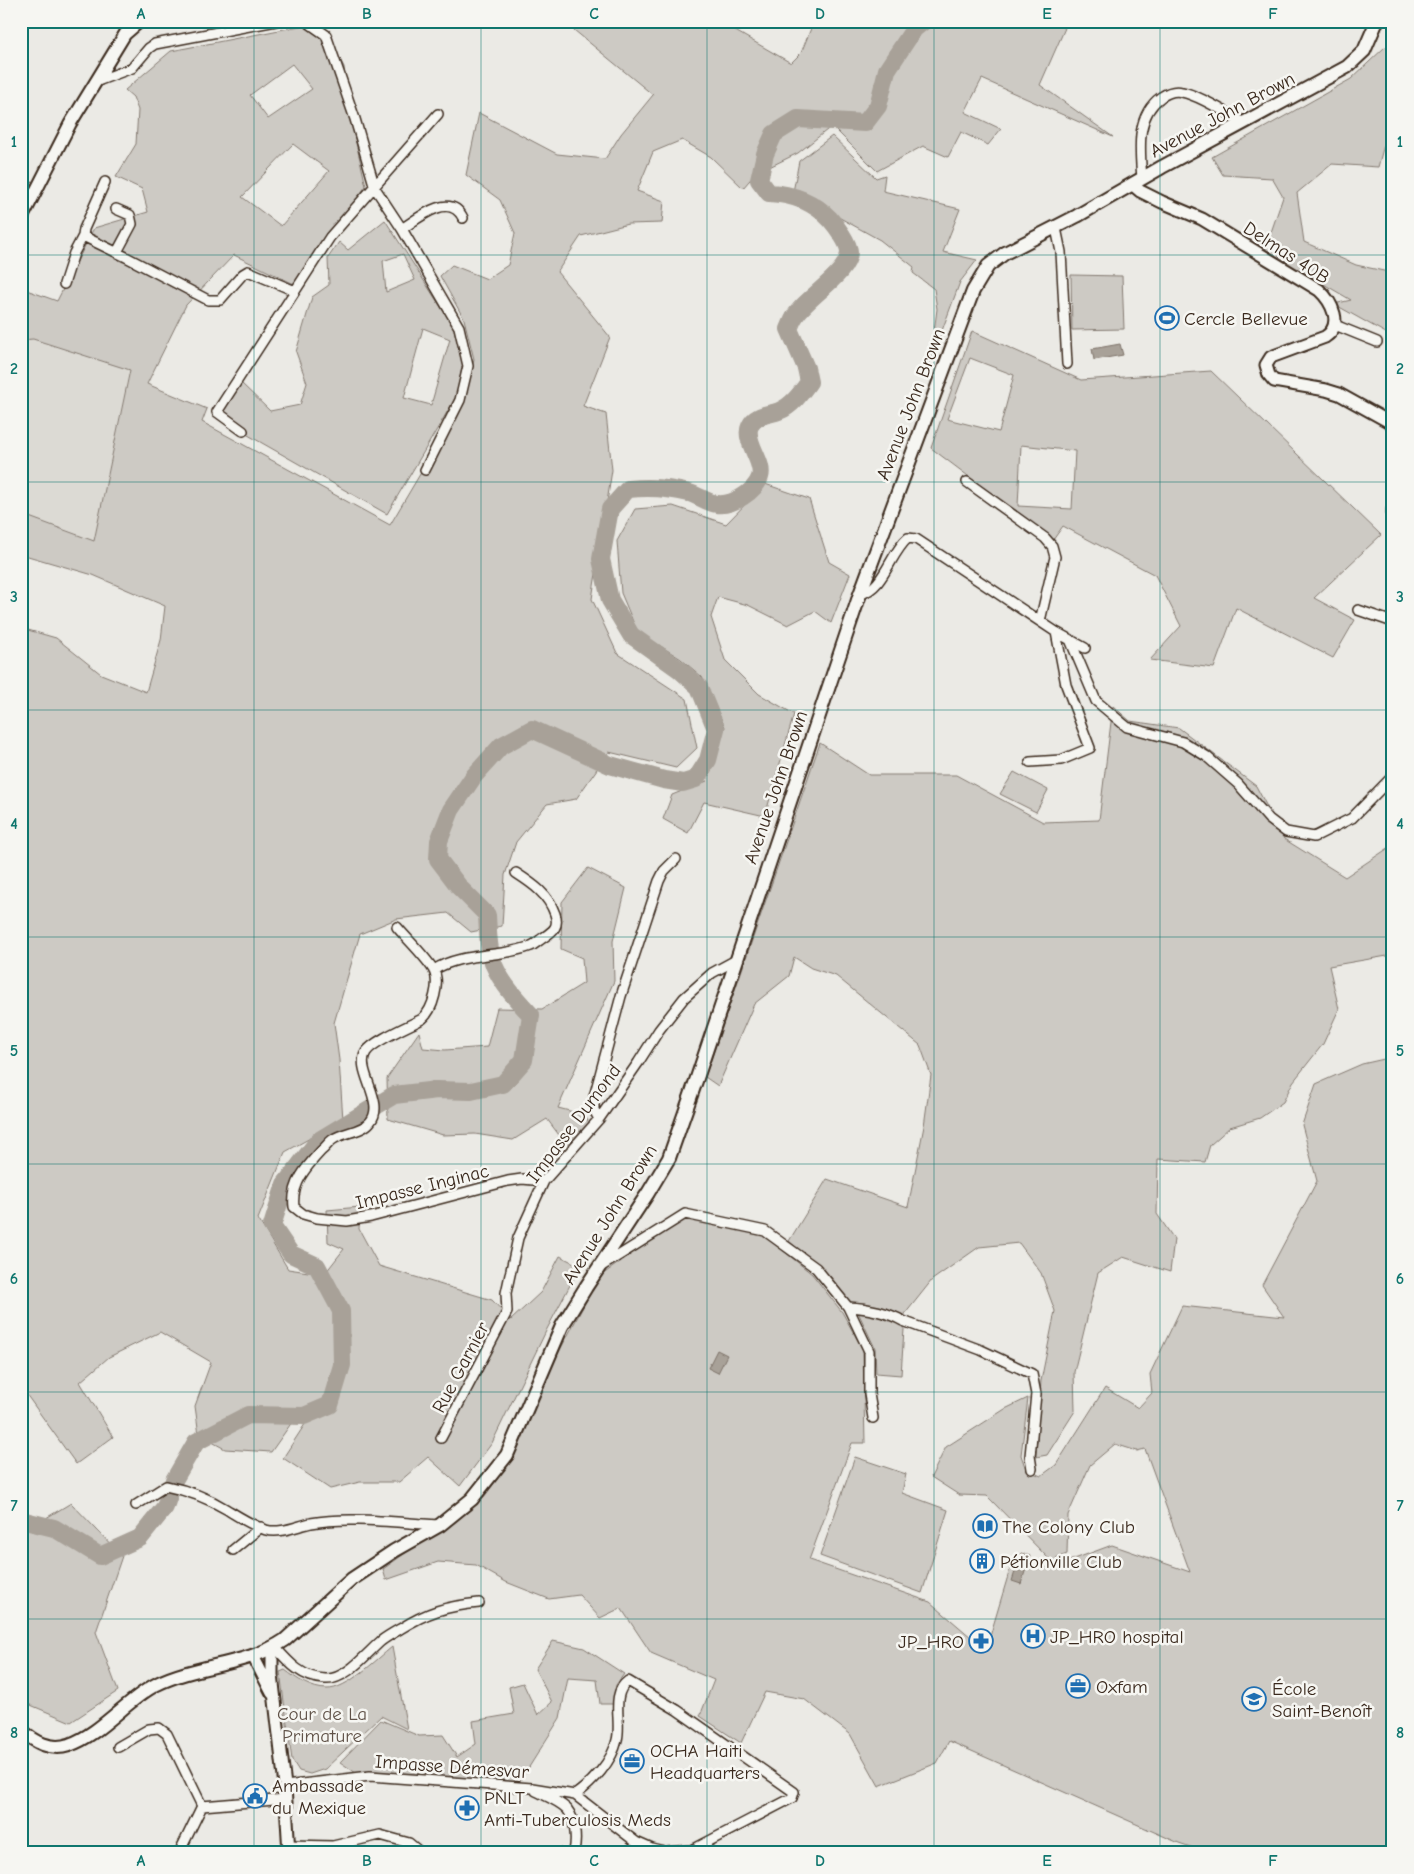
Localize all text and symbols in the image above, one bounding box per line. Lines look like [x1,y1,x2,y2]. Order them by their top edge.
text: A [137,5,146,23]
text: B [362,5,372,23]
text: C [589,5,599,23]
text: D [815,5,825,23]
text: E [1042,5,1052,23]
text: F [1268,5,1278,23]
street label: Avenue John Brown [1146,67,1299,162]
text: 1 [11,133,17,151]
text: 1 [1397,133,1403,151]
street label: Delmas 40B [1239,217,1334,289]
sports icon: Cercle Bellevue [1154,305,1180,331]
place label: Cercle Bellevue [1184,308,1308,330]
street label: Avenue John Brown [872,325,950,483]
text: 2 [10,360,18,378]
text: 2 [1396,360,1404,378]
text: 3 [10,588,18,606]
text: 3 [1396,588,1404,606]
street label: Avenue John Brown [739,708,813,867]
text: 4 [10,815,18,833]
text: 4 [1396,815,1404,833]
text: 5 [10,1042,18,1060]
text: 5 [1396,1042,1404,1060]
street label: Impasse Dumond [522,1060,626,1187]
street label: Avenue John Brown [558,1141,662,1289]
street label: Impasse Inginac [353,1160,491,1214]
text: 6 [10,1270,18,1288]
text: 6 [1396,1270,1404,1288]
street label: Rue Garnier [428,1318,494,1417]
text: 7 [10,1497,18,1515]
text: 7 [1396,1497,1404,1515]
library icon: The Colony Club [972,1513,998,1539]
place label: The Colony Club [1002,1516,1135,1538]
building icon: Pétionville Club [969,1548,995,1574]
place label: Pétionville Club [1000,1551,1122,1573]
hospital icon: JP_HRO hospital [1020,1623,1046,1649]
place label: JP_HRO hospital [1050,1626,1184,1648]
pharmacy icon: JP_HRO [968,1628,994,1654]
place label: JP_HRO [898,1631,964,1653]
office icon: Oxfam [1065,1673,1091,1699]
place label: Oxfam [1096,1676,1148,1698]
place label: École Saint-Benoît [1272,1678,1372,1722]
school or university icon: École Saint-Benoît [1241,1686,1267,1712]
park label: Cour de La Primature [277,1703,367,1747]
text: 8 [10,1724,18,1742]
text: 8 [1396,1724,1404,1742]
place label: OCHA Haiti Headquarters [650,1740,760,1784]
office icon: OCHA Haiti Headquarters [619,1748,645,1774]
street label: Impasse Démesvar [374,1751,530,1783]
place label: Ambassade du Mexique [272,1775,366,1819]
public building icon: Ambassade du Mexique [242,1783,268,1809]
place label: PNLT Anti-Tuberculosis Meds [484,1787,671,1831]
pharmacy icon: PNLT Anti-Tuberculosis Meds [454,1795,480,1821]
text: A [137,1852,146,1870]
text: B [362,1852,372,1870]
text: C [589,1852,599,1870]
text: D [815,1852,825,1870]
text: E [1042,1852,1052,1870]
text: F [1268,1852,1278,1870]

